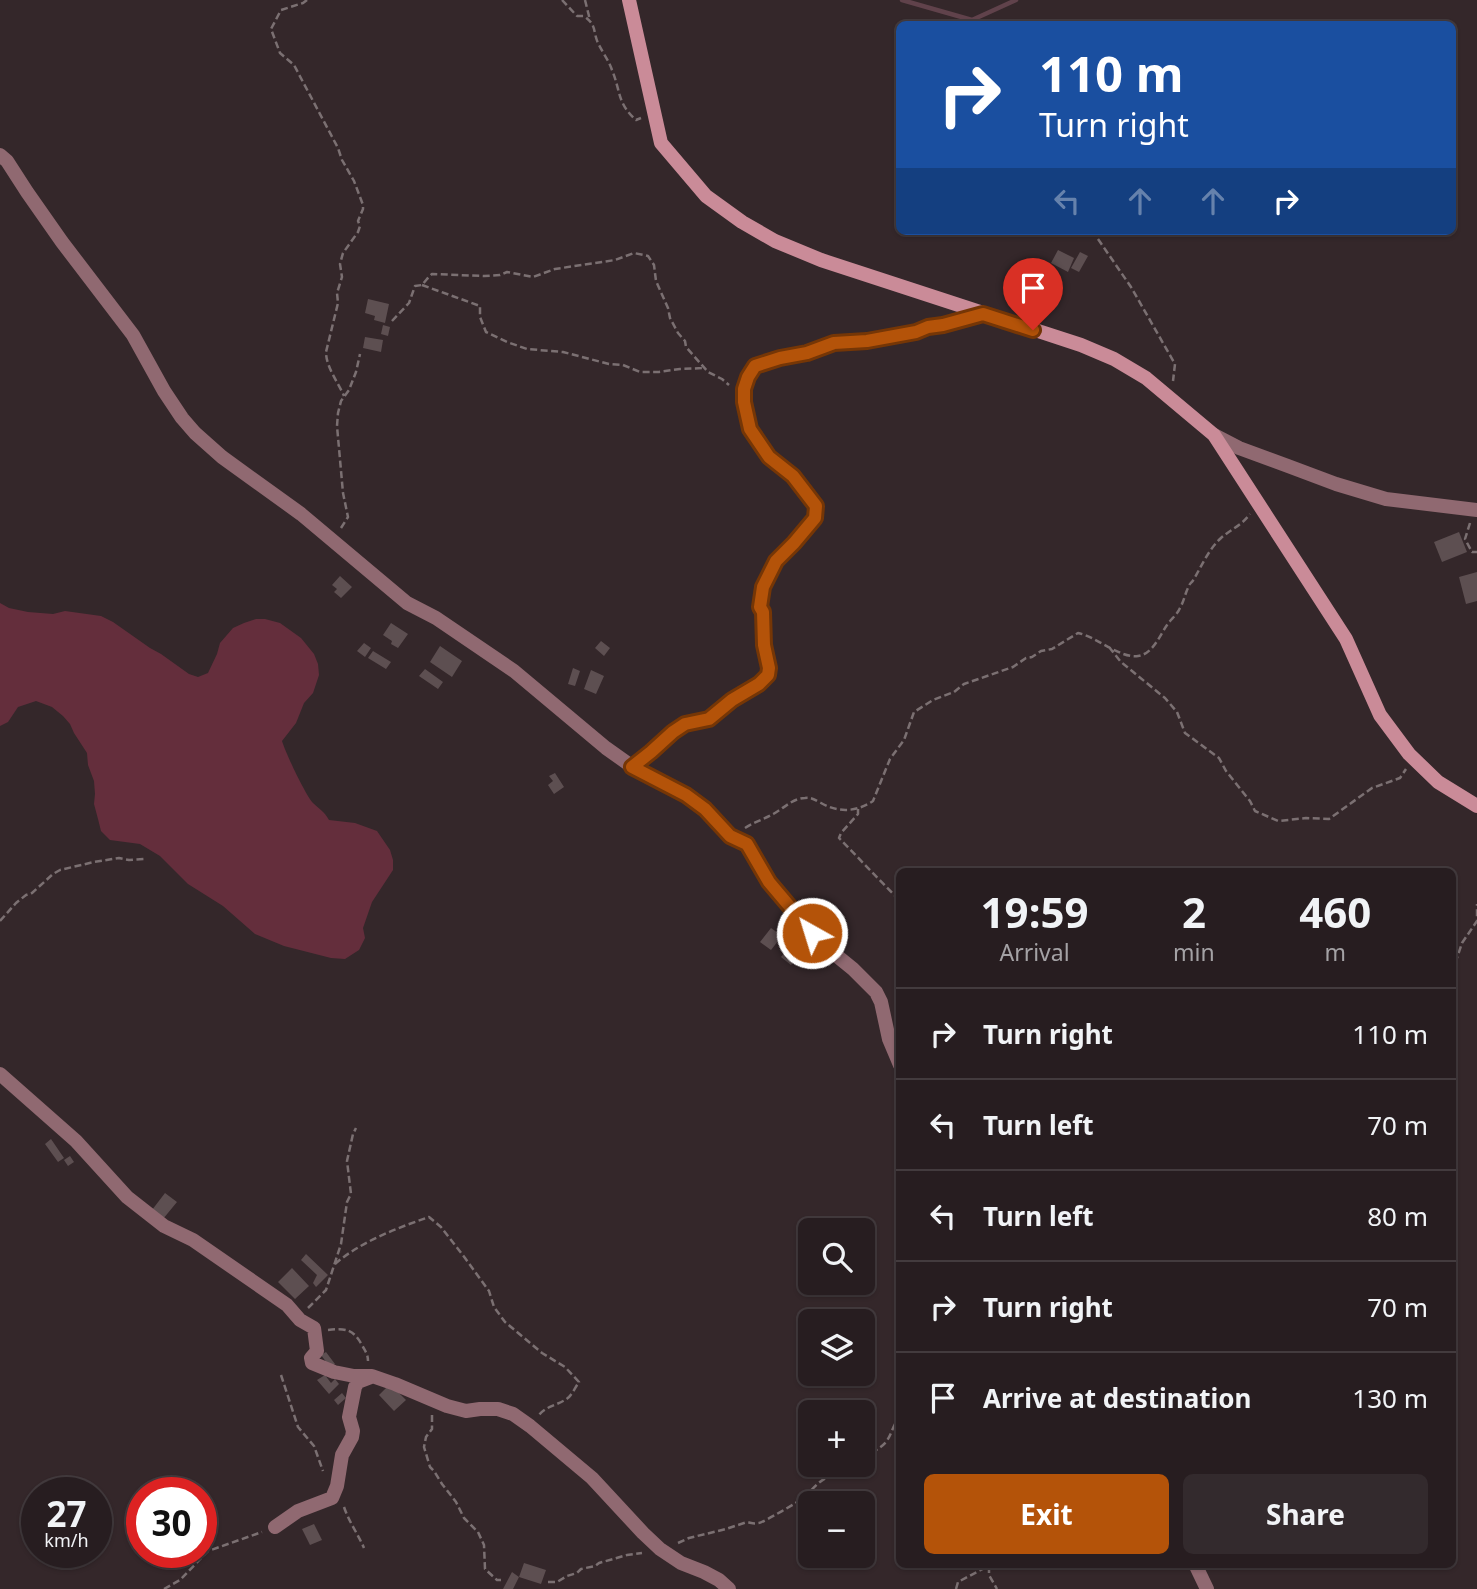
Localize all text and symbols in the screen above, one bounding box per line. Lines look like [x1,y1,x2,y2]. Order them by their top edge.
text: 110 m [1039,40,1184,106]
icon: right [924,49,1015,140]
text: Turn right [1039,103,1189,146]
icon: left [1048,182,1086,220]
icon: ahead [1121,182,1159,220]
icon: ahead [1194,182,1232,220]
icon: right [1267,182,1305,220]
pin [1003,258,1063,330]
icon: arrive [1014,269,1052,307]
text: 19:59 [981,883,1088,940]
text: 2 [1182,883,1206,940]
text: 460 [1299,883,1371,940]
position arrow [775,896,849,970]
text: Arrival [999,936,1070,968]
text: min [1173,936,1215,968]
text: m [1325,936,1346,968]
icon: right [924,1015,962,1053]
text: Turn right [983,1016,1113,1052]
text: 110 m [1352,1016,1428,1052]
icon: left [924,1106,962,1144]
text: Turn left [983,1107,1094,1143]
text: 70 m [1367,1107,1428,1143]
icon: left [924,1197,962,1235]
text: Turn left [983,1198,1094,1234]
text: 80 m [1367,1198,1428,1234]
map controls [798,1218,875,1568]
button: search [798,1218,875,1295]
icon: right [924,1288,962,1326]
text: Turn right [983,1289,1113,1325]
text: 70 m [1367,1289,1428,1325]
button: layers [798,1309,875,1386]
icon: arrive [924,1379,962,1417]
text: Arrive at destination [983,1380,1252,1416]
text: 130 m [1352,1380,1428,1416]
button: + [798,1400,875,1477]
button: Exit [924,1474,1169,1554]
button: Share [1183,1474,1428,1554]
speed limit sign: 30 [126,1477,217,1568]
text: 27 [46,1490,87,1537]
button: − [798,1491,875,1568]
text: km/h [44,1528,89,1552]

